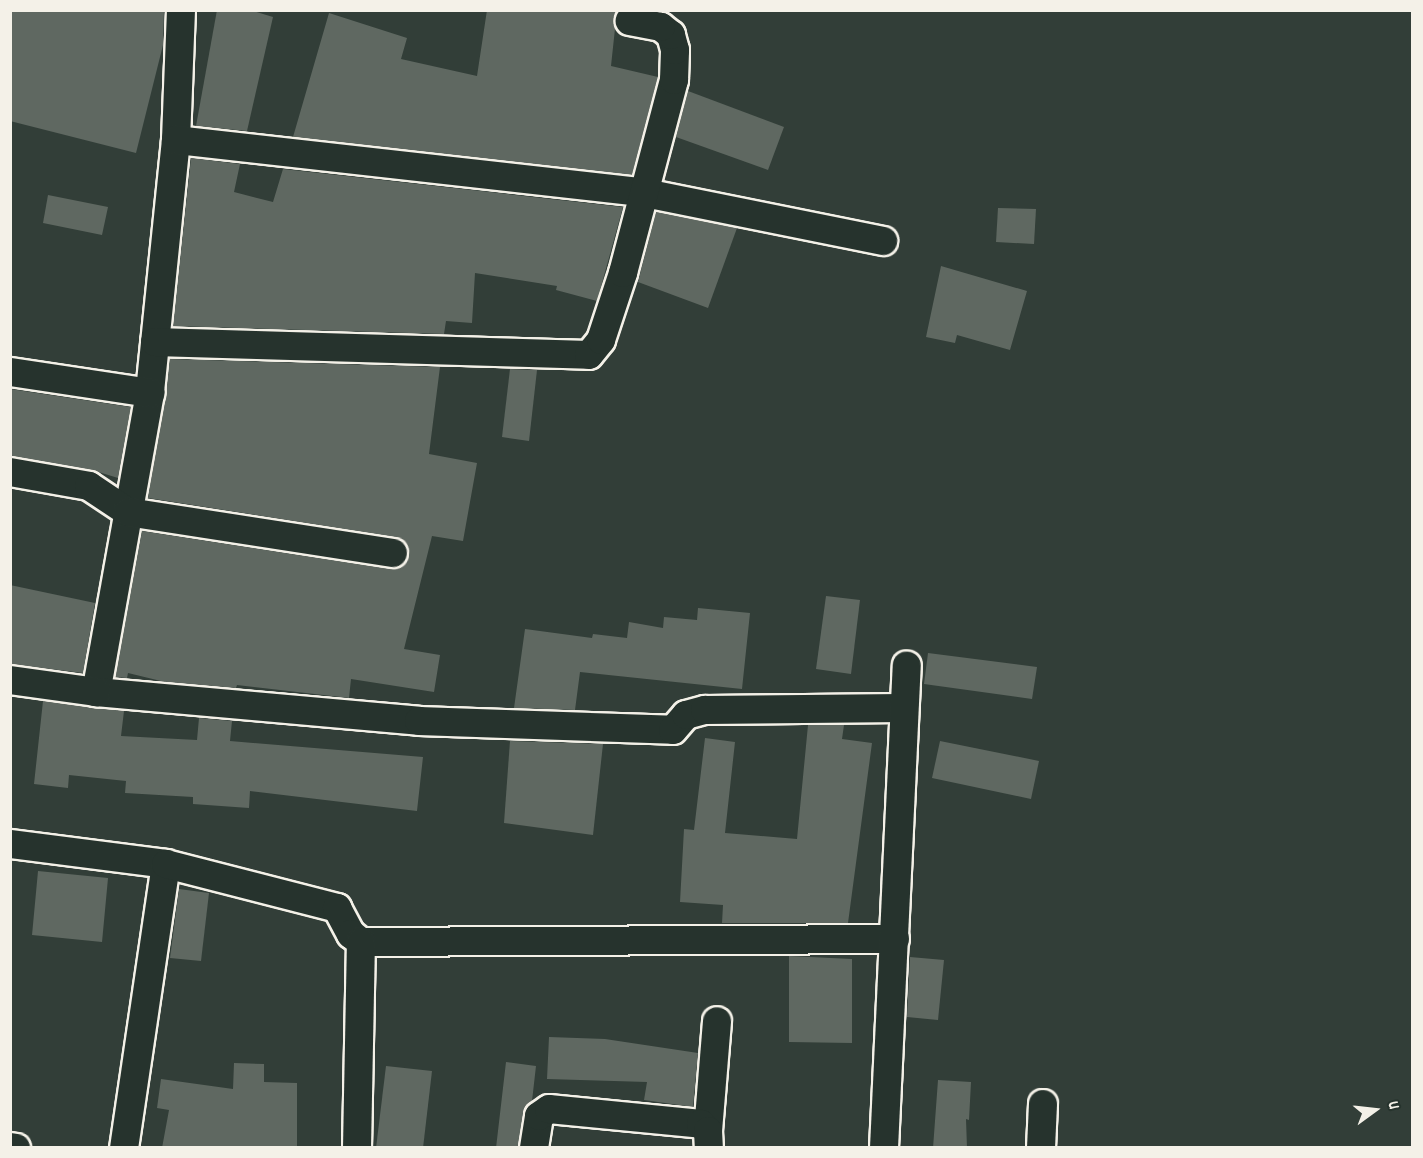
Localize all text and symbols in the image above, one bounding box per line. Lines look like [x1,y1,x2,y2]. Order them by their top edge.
north arrow [1345,1080,1405,1140]
text: U [1381,1099,1405,1112]

